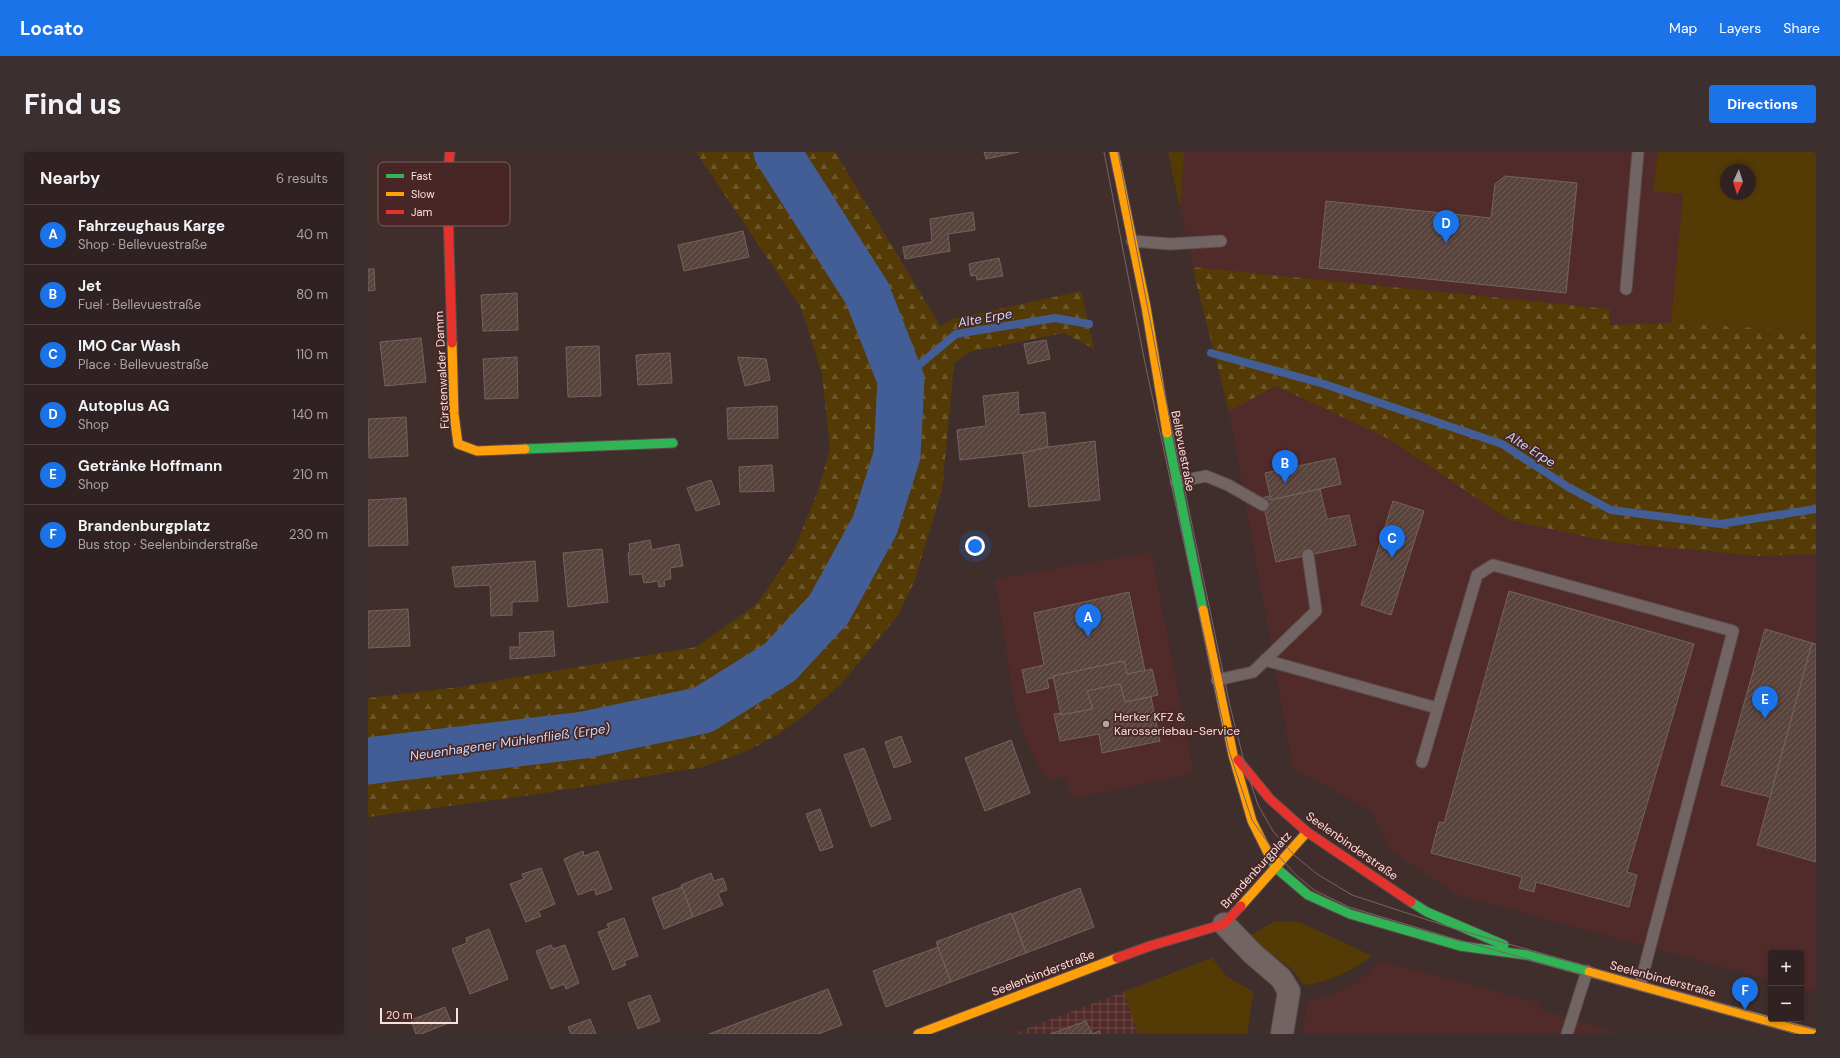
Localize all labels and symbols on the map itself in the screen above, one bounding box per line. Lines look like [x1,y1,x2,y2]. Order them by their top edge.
legend [378,162,510,226]
north arrow [1720,164,1756,200]
text: Fast [411,169,432,183]
text: Slow [411,187,435,201]
text: Jam [411,205,432,219]
pin: D [1433,210,1459,243]
water label: Alte Erpe [956,305,1013,331]
street label: Fürstenwalder Damm [431,311,453,429]
street label: Bellevuestraße [1167,409,1199,493]
water label: Alte Erpe [1502,427,1559,471]
pin: B [1272,450,1298,483]
pin: C [1379,525,1405,558]
your location [965,536,985,556]
pin: A [1075,604,1101,637]
pin: E [1752,686,1778,719]
place label: Herker KFZ & Karosseriebau-Service [1114,709,1240,739]
marker: Herker KFZ & Karosseriebau-Service [1101,719,1111,729]
water label: Neuenhagener Mühlenfließ (Erpe) [409,720,611,764]
street label: Seelenbinderstraße [1303,808,1401,884]
street label: Brandenburgplatz [1217,828,1295,912]
street label: Seelenbinderstraße [989,946,1097,1000]
street label: Seelenbinderstraße [1608,957,1718,1001]
pin: F [1732,977,1758,1010]
scale bar [380,1006,458,1025]

